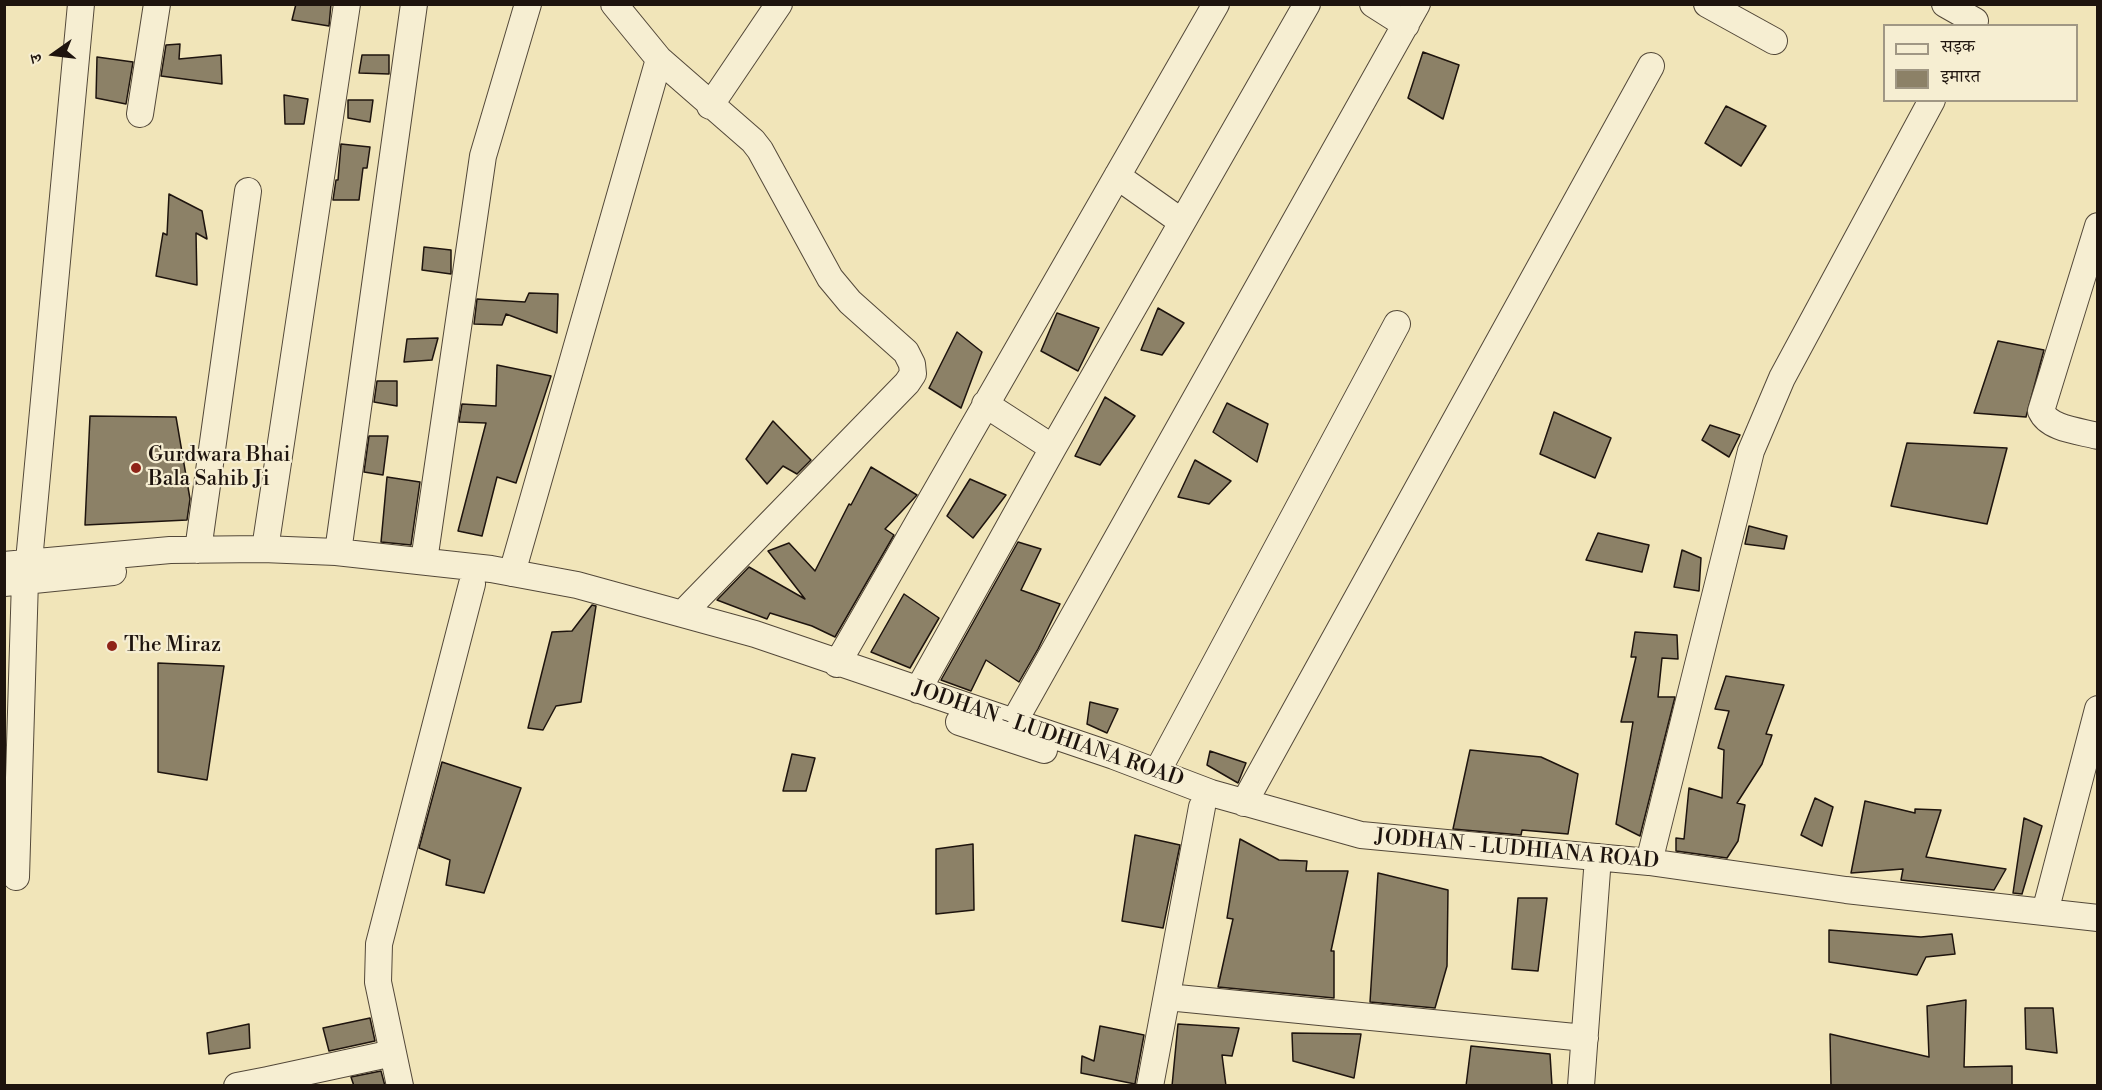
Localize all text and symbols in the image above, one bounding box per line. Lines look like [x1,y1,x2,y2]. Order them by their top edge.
north arrow [24,24,84,84]
legend [1883,24,2078,102]
text: सड़क [1941,35,1975,58]
text: उ [26,52,47,65]
text: इमारत [1941,65,1980,88]
place label: Gurdwara Bhai Bala Sahib Ji [148,443,291,493]
marker: Gurdwara Bhai Bala Sahib Ji [129,461,143,475]
place label: The Miraz [124,633,221,659]
marker: The Miraz [105,639,119,653]
street label: JODHAN - LUDHIANA ROAD [909,677,1187,793]
street label: JODHAN - LUDHIANA ROAD [1374,825,1660,875]

